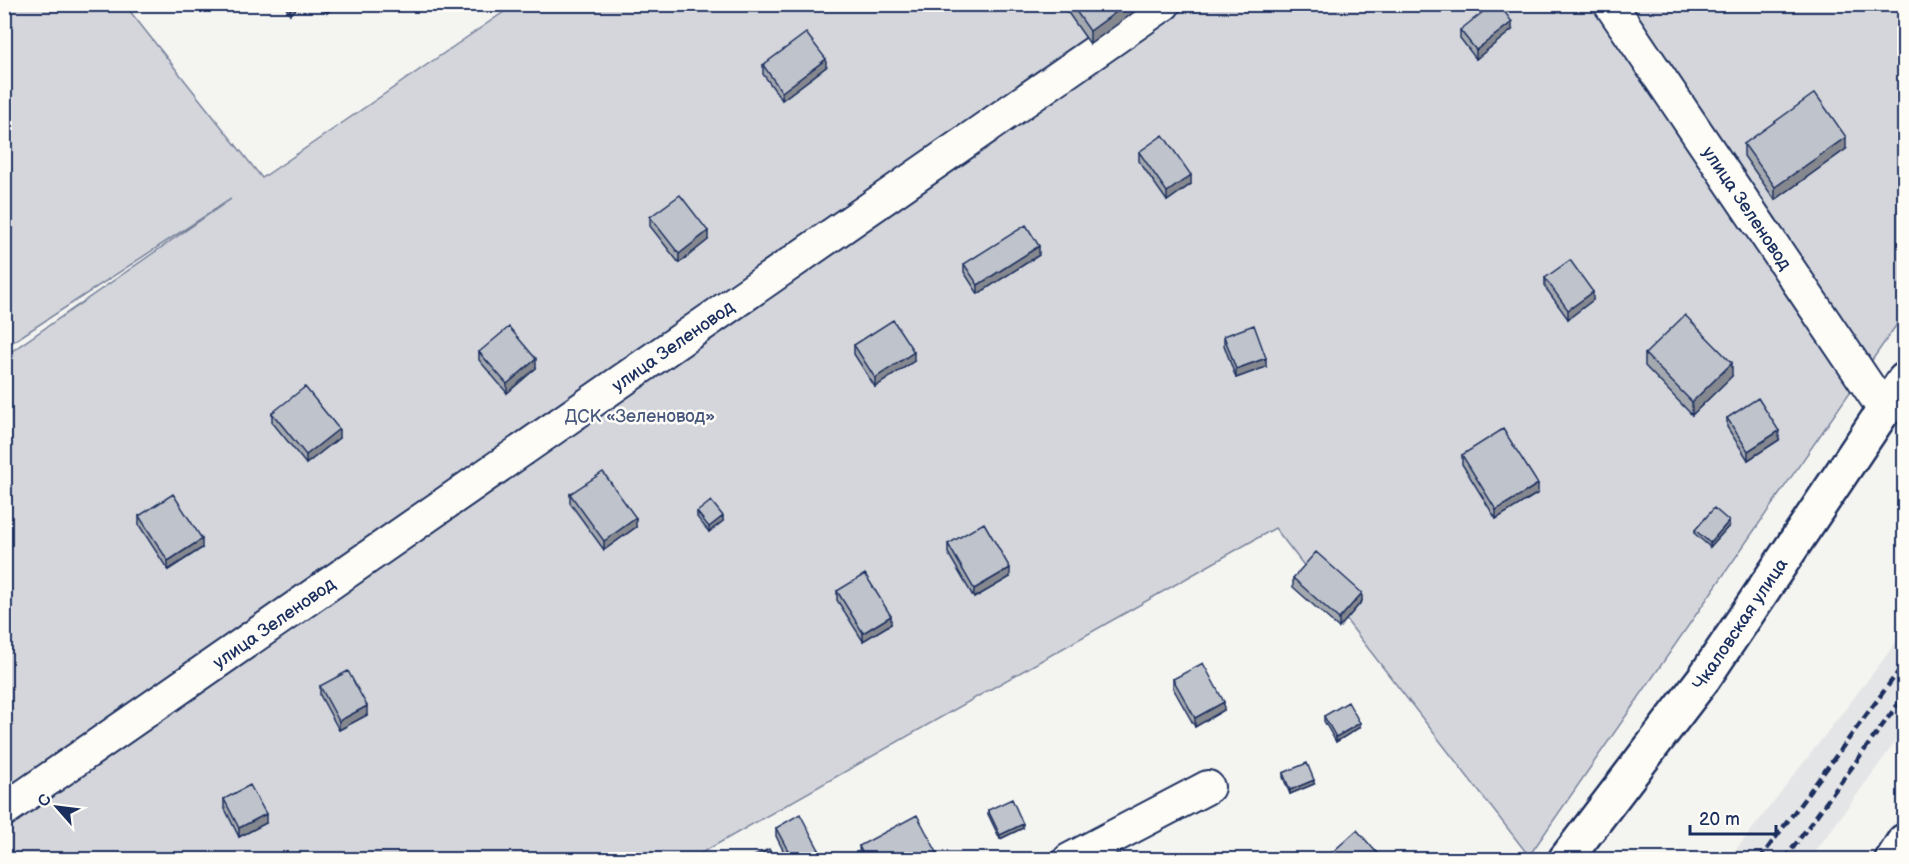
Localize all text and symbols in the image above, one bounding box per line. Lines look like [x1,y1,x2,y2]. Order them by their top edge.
street label: улица Зеленовод [1698,143,1796,274]
street label: улица Зеленовод [608,296,738,396]
park label: ДСК «Зеленовод» [565,406,715,427]
street label: Чкаловская улица [1689,554,1792,694]
street label: улица Зеленовод [209,573,339,673]
north arrow [27,777,87,837]
text: С [34,791,56,810]
scale bar [1690,798,1776,836]
text: 20 m [1699,809,1740,830]

